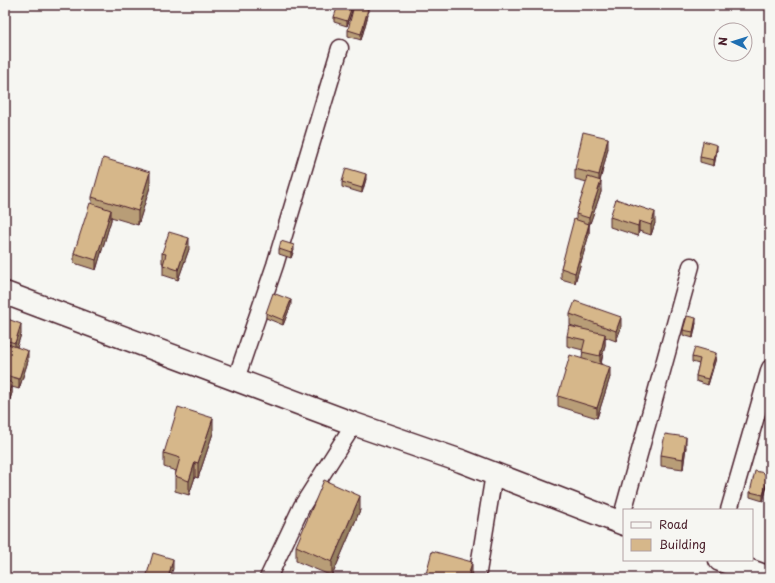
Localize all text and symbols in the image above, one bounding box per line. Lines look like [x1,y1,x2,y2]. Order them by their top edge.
north arrow [713,22,753,62]
text: N [714,36,731,46]
legend [623,509,753,561]
text: Road [659,515,688,533]
text: Building [659,535,706,553]

